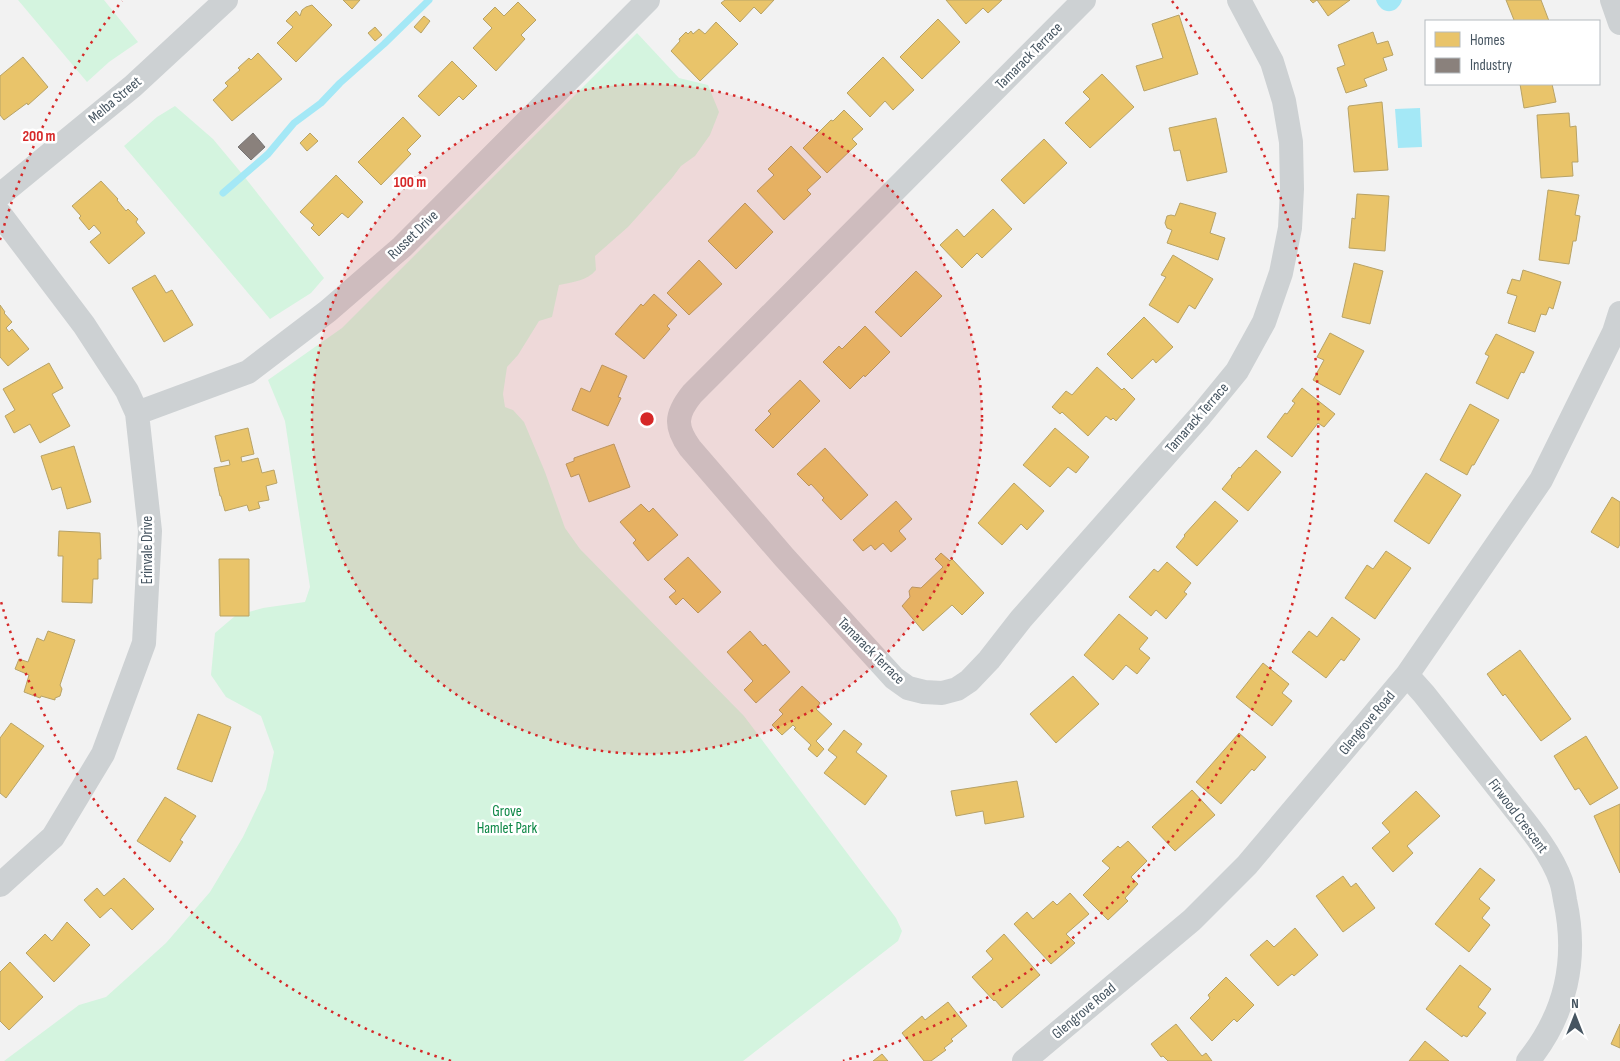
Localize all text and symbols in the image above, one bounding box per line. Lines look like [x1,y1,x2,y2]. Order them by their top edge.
street label: Tamarack Terrace [991,18,1067,94]
legend [1425,20,1600,85]
text: Homes [1470,31,1505,50]
text: Industry [1470,56,1512,75]
street label: Melba Street [84,72,146,128]
text: 200 m [22,127,56,146]
text: 100 m [394,173,426,192]
street label: Russet Drive [384,206,442,264]
street label: Tamarack Terrace [1161,379,1233,457]
centre of rings [638,410,656,428]
street label: Erinvale Drive [138,516,157,584]
street label: Tamarack Terrace [833,613,909,689]
street label: Glengrove Road [1335,687,1399,759]
street label: Firwood Crescent [1484,775,1552,857]
park label: Grove Hamlet Park [477,802,538,838]
street label: Glengrove Road [1048,979,1120,1043]
north arrow [1550,991,1600,1041]
text: N [1571,995,1579,1012]

